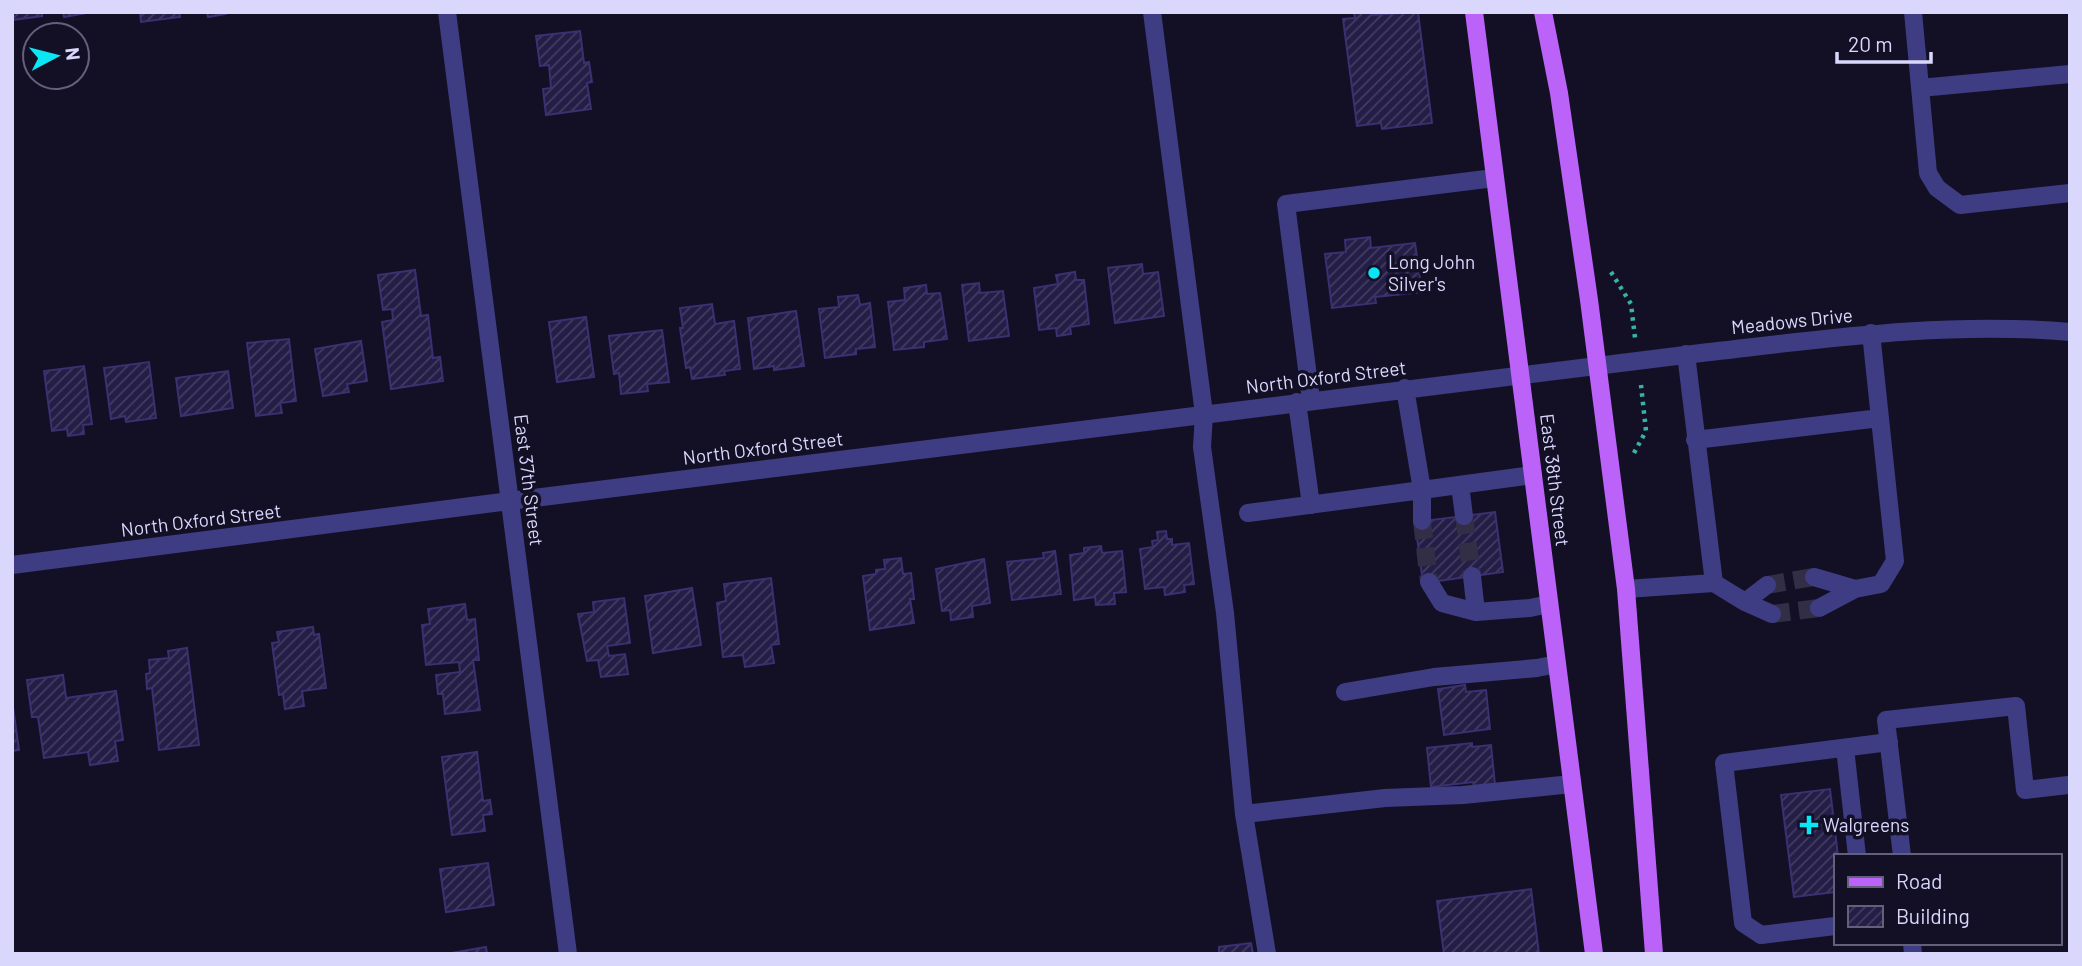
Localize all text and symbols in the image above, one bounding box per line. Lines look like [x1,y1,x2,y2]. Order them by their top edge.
north arrow [21,21,91,91]
scale bar [1837,21,1932,65]
text: 20 m [1848,31,1893,56]
text: N [61,46,86,62]
place label: Long John Silver's [1388,250,1475,295]
marker: Long John Silver's [1366,265,1382,281]
street label: Meadows Drive [1730,303,1854,338]
street label: North Oxford Street [1244,355,1407,398]
street label: East 38th Street [1536,412,1575,548]
street label: East 37th Street [510,413,549,547]
street label: North Oxford Street [681,426,844,469]
street label: North Oxford Street [119,498,282,541]
place label: Walgreens [1823,813,1909,836]
marker: Walgreens [1801,817,1817,833]
legend [1834,854,2061,945]
text: Road [1896,868,1942,893]
text: Building [1896,903,1970,928]

